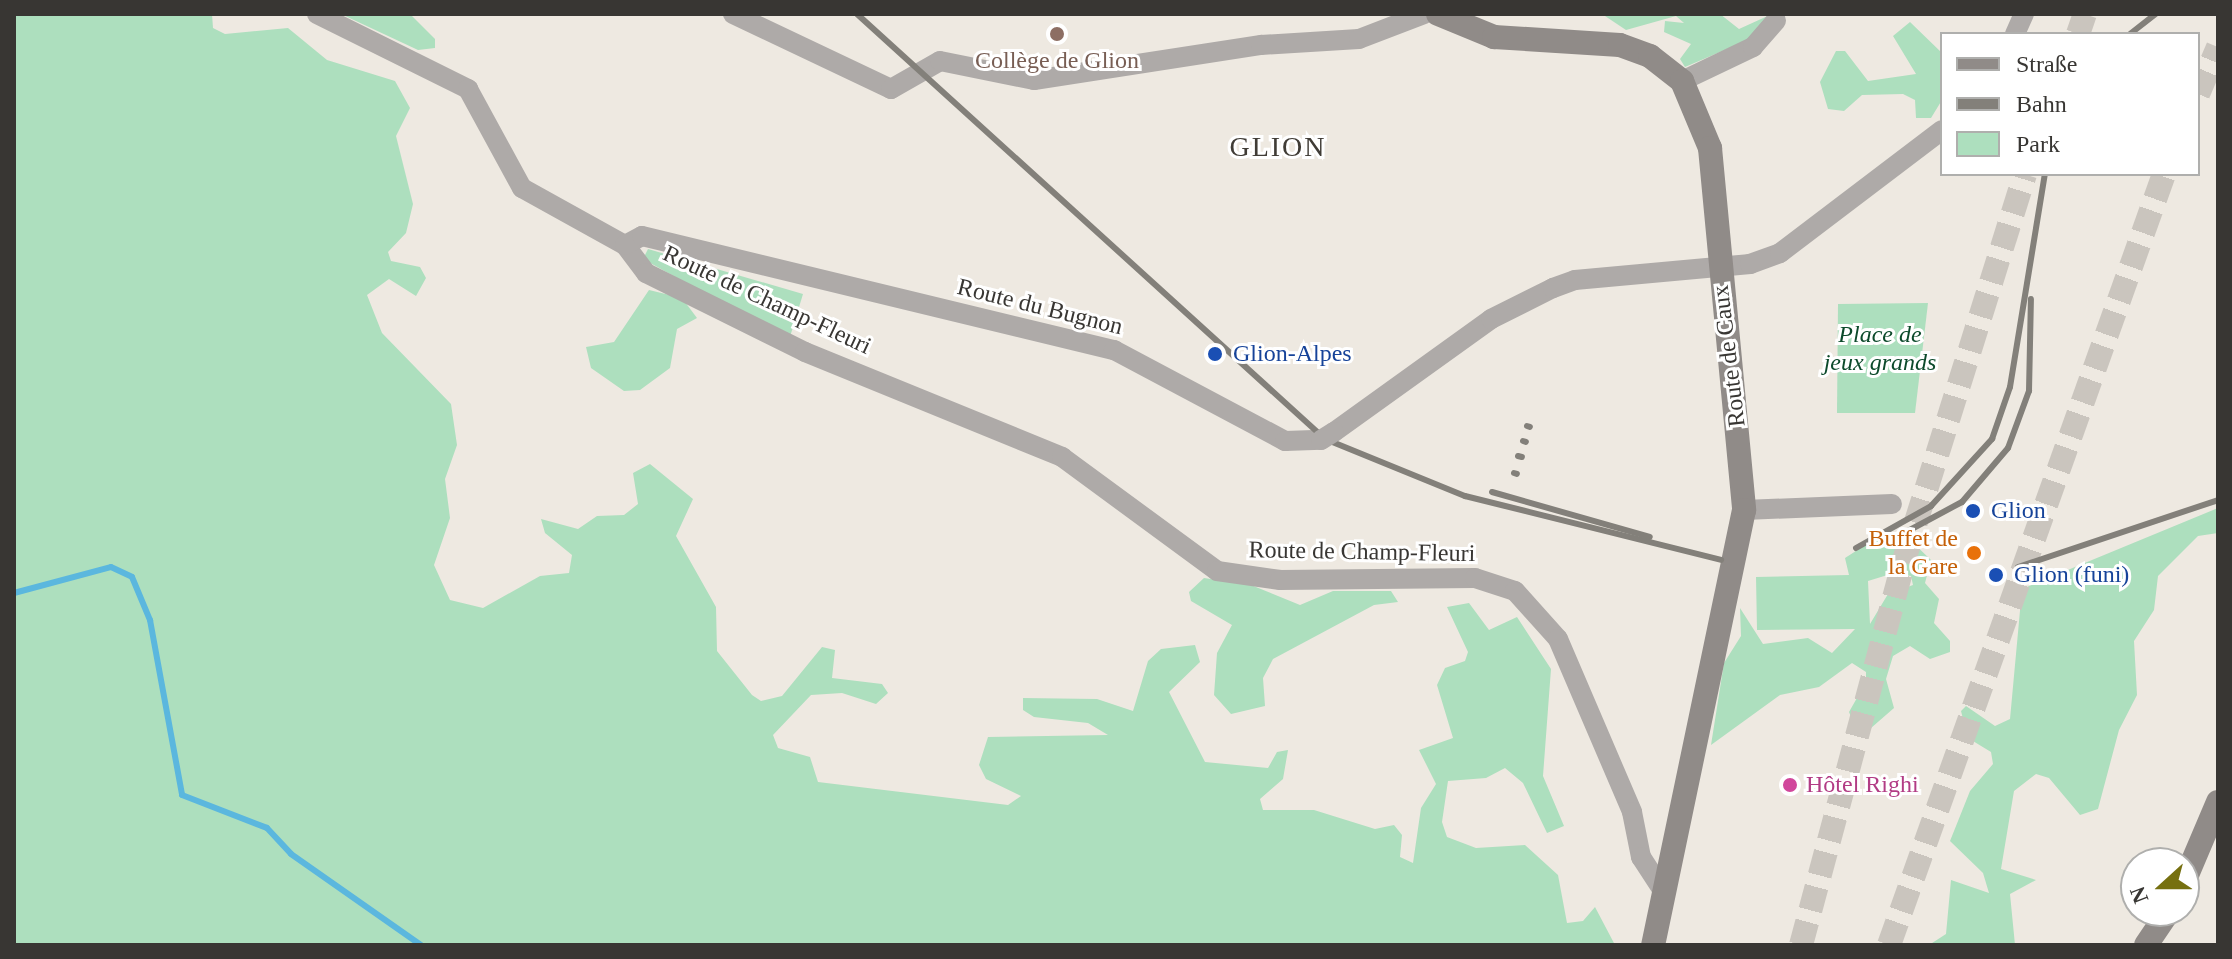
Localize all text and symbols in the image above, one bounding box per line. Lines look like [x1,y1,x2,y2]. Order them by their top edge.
marker: Collège de Glion [1048,25,1066,43]
legend [1940,32,2200,176]
place label: Collège de Glion [975,47,1139,75]
text: Straße [2016,51,2077,77]
text: Bahn [2016,91,2067,117]
district label: GLION [1229,130,1327,164]
text: Park [2016,131,2060,157]
street label: Route de Champ-Fleuri [658,239,876,361]
street label: Route du Bugnon [954,273,1126,341]
street label: Route de Caux [1706,283,1752,429]
park label: Place de jeux grands [1824,321,1936,377]
place label: Glion-Alpes [1233,340,1352,368]
marker: Glion-Alpes [1204,343,1226,365]
place label: Glion [1991,497,2046,525]
marker: Glion [1962,500,1984,522]
place label: Buffet de la Gare [1868,525,1958,581]
street label: Route de Champ-Fleuri [1248,536,1476,568]
marker: Buffet de la Gare [1965,544,1983,562]
place label: Glion (funi) [2014,561,2129,589]
marker: Glion (funi) [1985,564,2007,586]
place label: Hôtel Righi [1806,771,1919,799]
marker: Hôtel Righi [1781,776,1799,794]
north arrow [2120,847,2200,927]
text: N [2124,883,2154,907]

